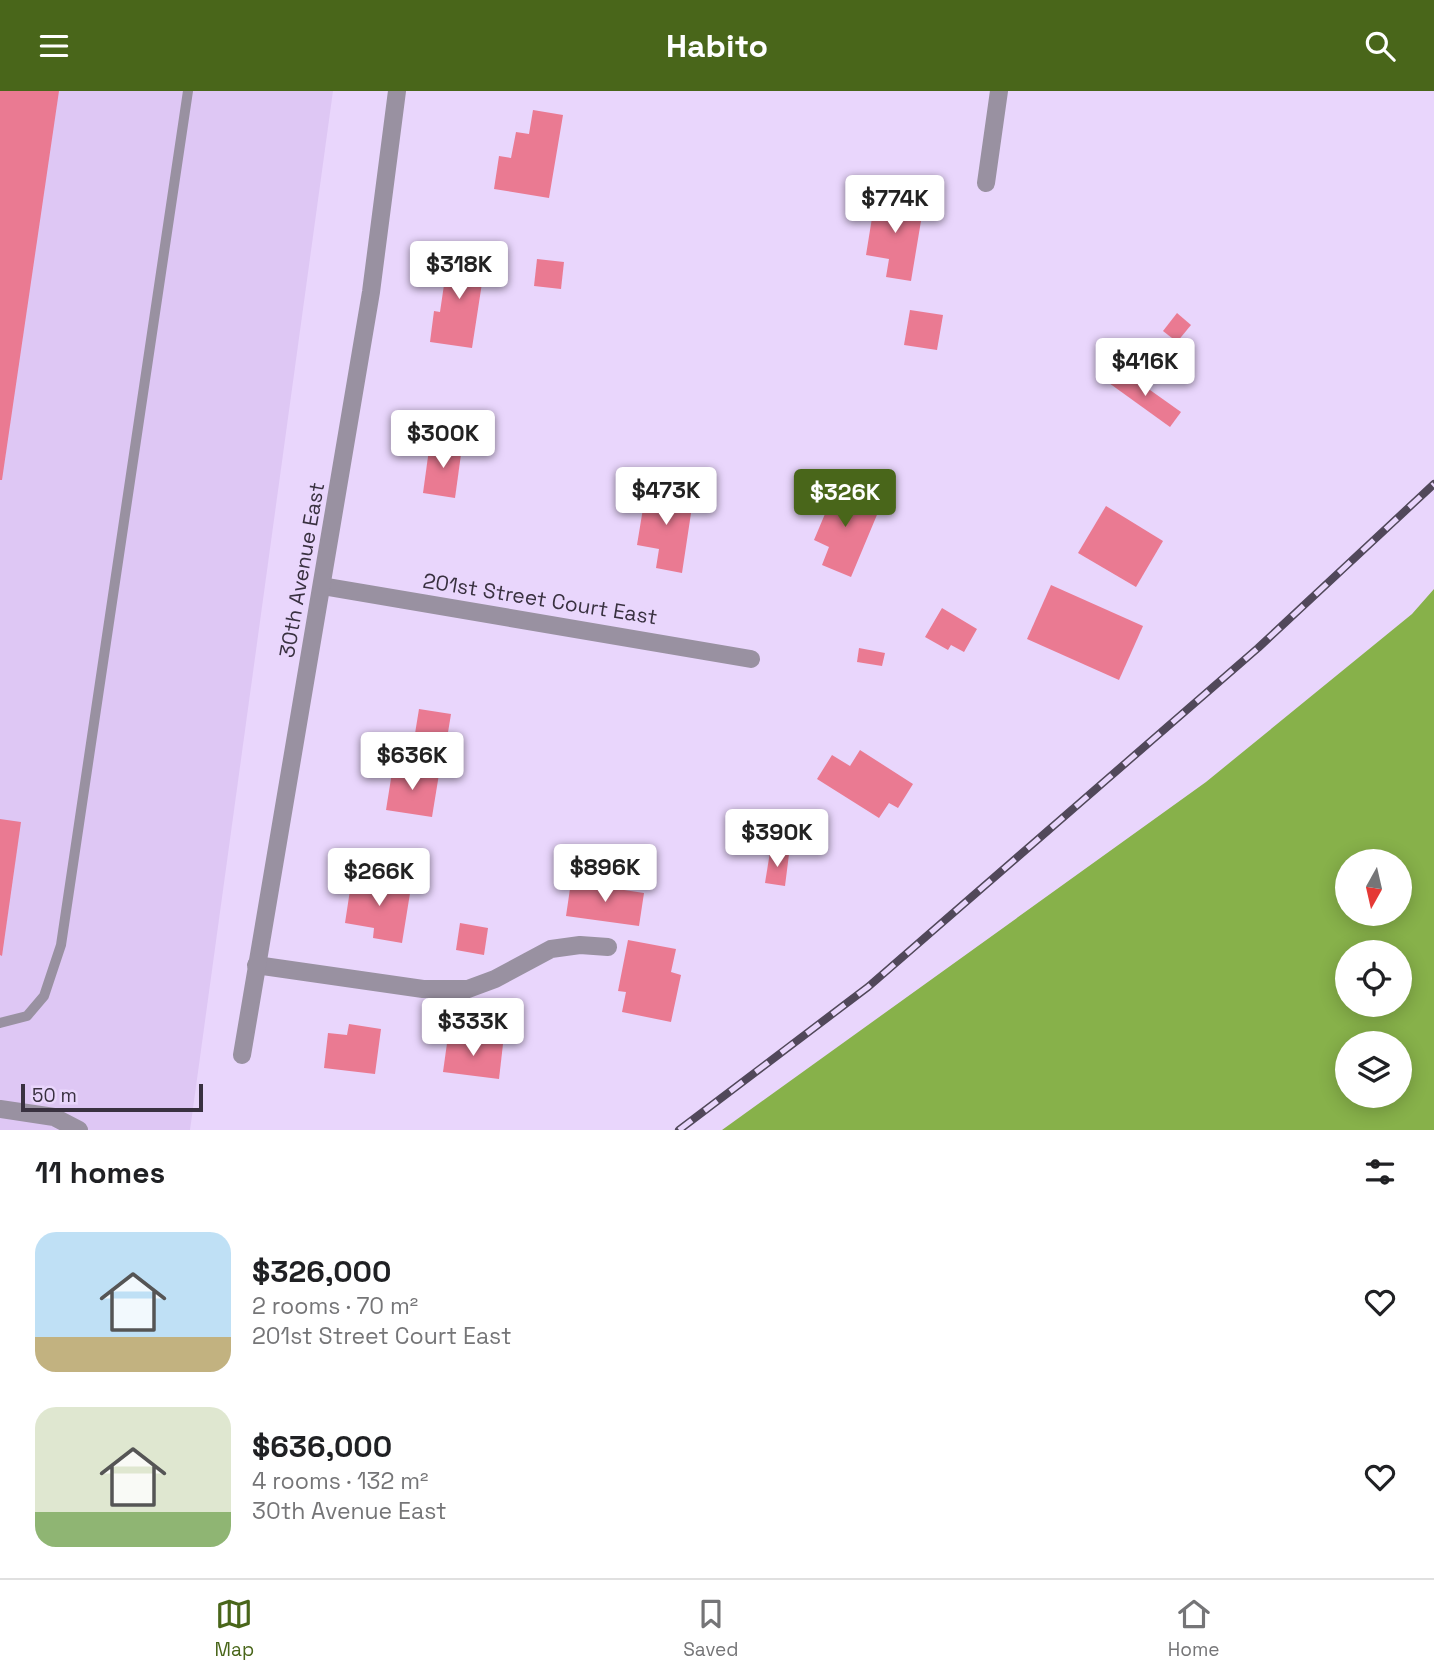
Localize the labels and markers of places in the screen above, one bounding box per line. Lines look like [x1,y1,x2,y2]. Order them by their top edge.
pin: $774K [846,176,944,235]
pin: $318K [410,241,508,301]
pin: $416K [1096,338,1194,398]
pin: $300K [394,411,492,470]
pin: $473K [617,467,715,527]
pin: $326K [796,469,894,529]
pin: $636K [363,733,461,792]
pin: $390K [728,809,826,869]
pin: $896K [556,845,654,904]
pin: $266K [330,849,428,908]
pin: $333K [424,999,522,1058]

